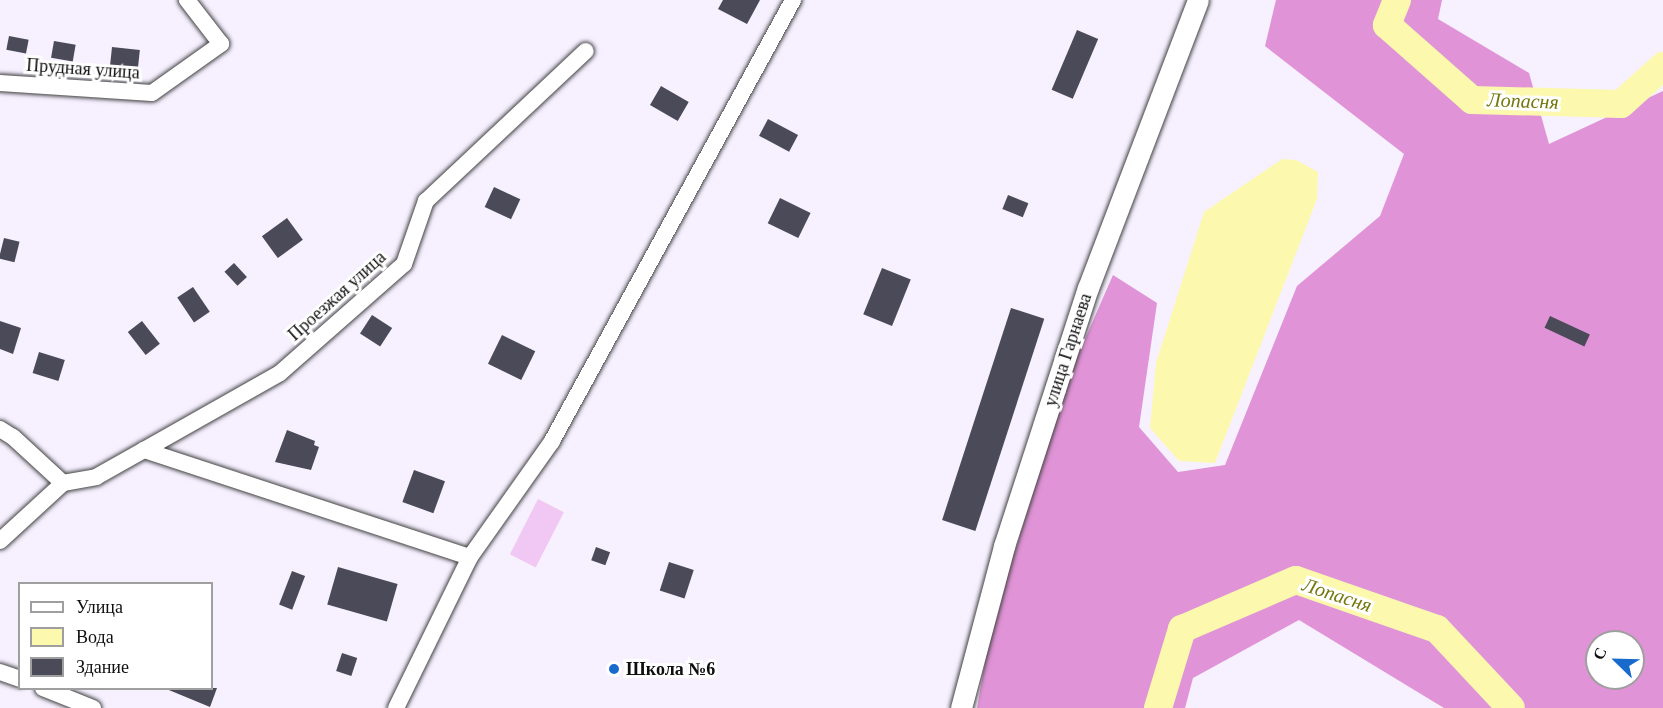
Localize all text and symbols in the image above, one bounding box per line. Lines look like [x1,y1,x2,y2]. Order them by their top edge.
street label: Прудная улица [26,54,140,84]
water label: Лопасня [1487,88,1559,114]
street label: Проезжая улица [284,247,390,345]
street label: улица Гарнаева [1040,291,1096,409]
water label: Лопасня [1299,573,1375,617]
legend [18,582,213,690]
text: Улица [76,597,123,617]
text: Вода [76,627,114,647]
north arrow [1585,630,1645,690]
text: С [1590,645,1610,662]
text: Здание [76,657,129,677]
place label: Школа №6 [626,658,715,680]
marker: Школа №6 [607,662,621,676]

